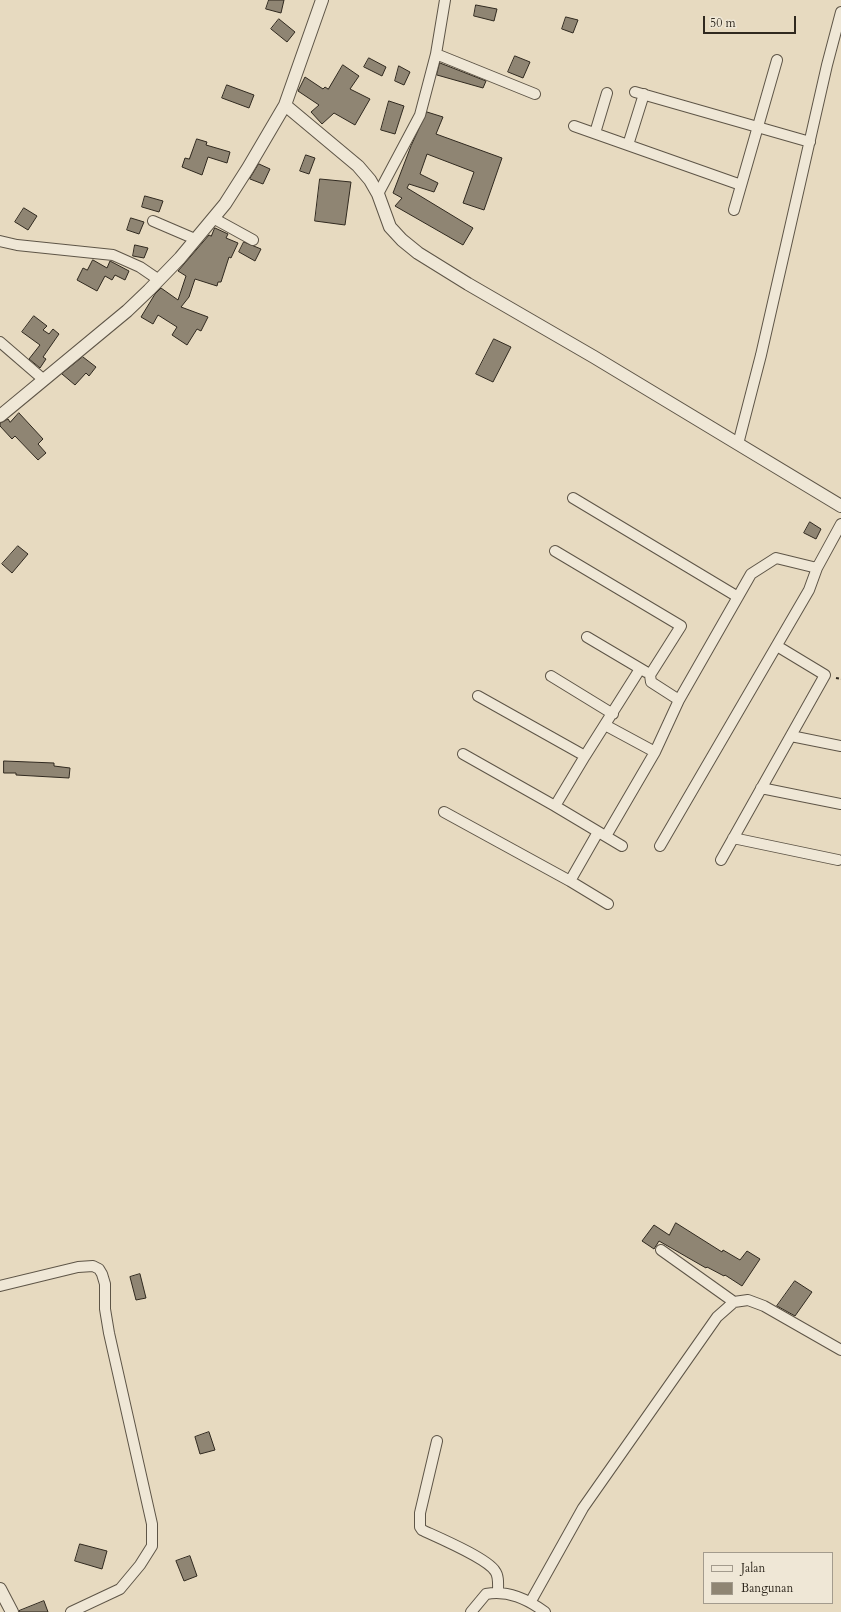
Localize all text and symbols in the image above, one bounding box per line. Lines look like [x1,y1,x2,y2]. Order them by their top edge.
scale bar [705,8,798,34]
text: 50 m [710,15,736,31]
legend [703,1552,833,1604]
text: Jalan [741,1560,765,1576]
text: Bangunan [741,1580,793,1596]

